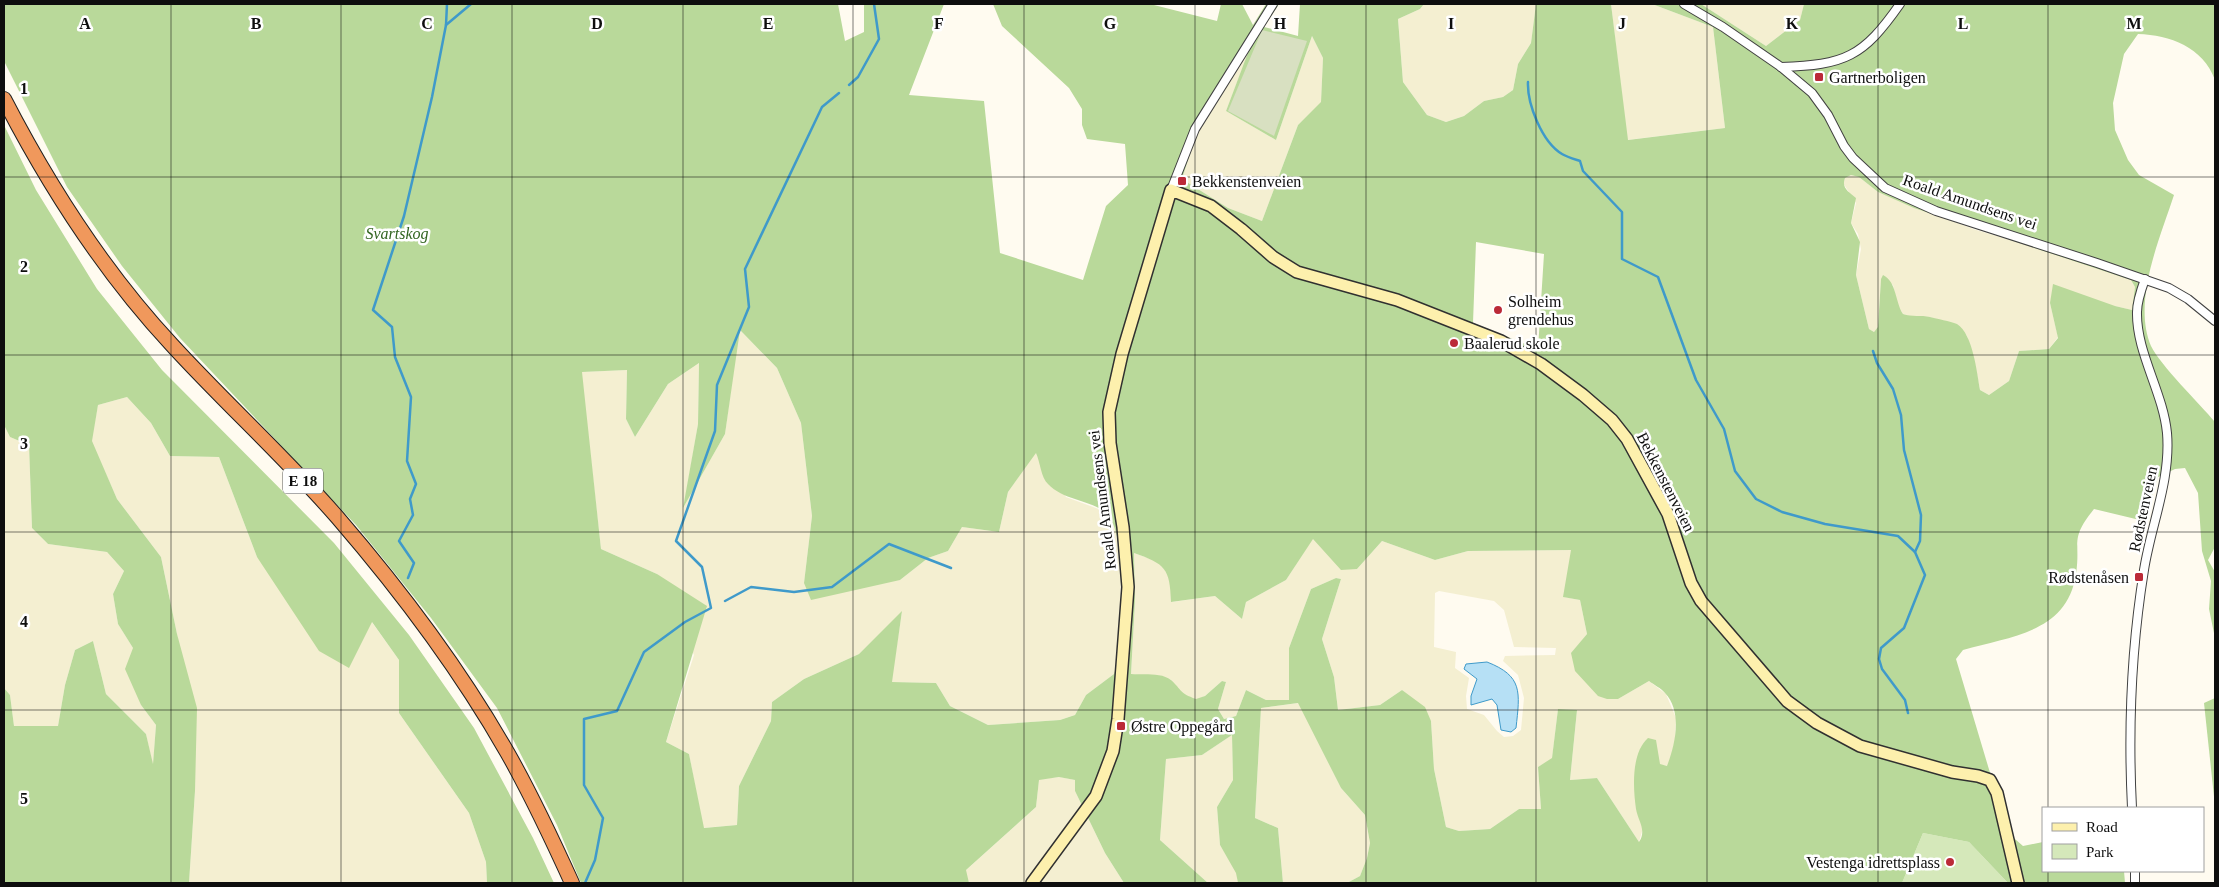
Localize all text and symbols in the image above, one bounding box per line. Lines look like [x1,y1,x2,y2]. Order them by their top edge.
text: A [79,15,91,32]
text: B [251,15,262,32]
text: C [421,15,433,32]
text: D [591,15,603,32]
text: E [763,15,773,32]
text: F [934,15,944,32]
text: G [1104,15,1117,32]
text: H [1274,15,1287,32]
text: I [1448,15,1454,32]
text: J [1618,15,1626,32]
text: K [1786,15,1799,32]
text: L [1958,15,1968,32]
text: M [2126,15,2142,32]
place label: Gartnerboligen [1829,69,1926,87]
marker: Gartnerboligen [1813,71,1825,83]
text: 1 [20,80,28,97]
street label: Roald Amundsens vei [1901,171,2040,233]
place label: Bekkenstenveien [1192,173,1301,190]
marker: Bekkenstenveien [1176,175,1188,187]
park label: Svartskog [365,225,429,243]
text: 2 [20,258,28,275]
place label: Solheim grendehus [1508,293,1574,329]
marker: Solheim grendehus [1492,304,1504,316]
place label: Baalerud skole [1464,335,1560,352]
marker: Baalerud skole [1448,337,1460,349]
street label: Roald Amundsens vei [1085,429,1119,571]
street label: Bekkenstenveien [1634,429,1698,535]
text: 3 [20,435,28,452]
street label: Rødstenveien [2126,465,2160,553]
road number: E 18 [283,468,323,494]
place label: Rødstenåsen [2048,569,2129,586]
marker: Rødstenåsen [2133,571,2145,583]
text: 4 [20,613,28,630]
place label: Østre Oppegård [1131,718,1233,736]
marker: Østre Oppegård [1115,720,1127,732]
text: 5 [20,790,28,807]
legend [2042,807,2204,872]
text: Road [2086,819,2118,835]
text: Park [2086,844,2114,860]
place label: Vestenga idrettsplass [1806,854,1940,872]
marker: Vestenga idrettsplass [1944,856,1956,868]

